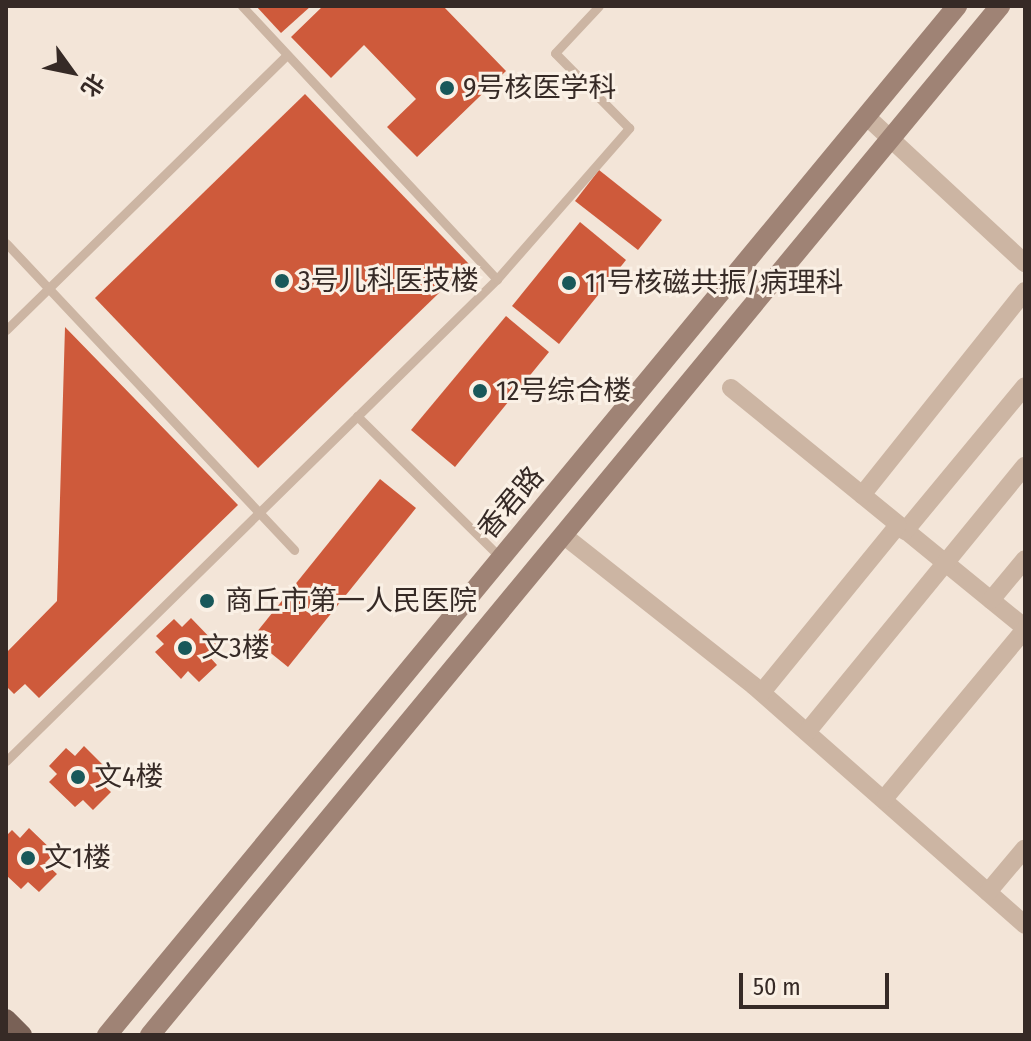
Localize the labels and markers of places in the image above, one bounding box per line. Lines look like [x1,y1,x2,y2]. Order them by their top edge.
place label: 9号核医学科 [463,71,617,105]
marker: 9号核医学科 [438,79,456,97]
place label: 3号儿科医技楼 [298,264,479,298]
place label: 11号核磁共振/病理科 [585,266,844,300]
marker: 3号儿科医技楼 [273,272,291,290]
marker: 11号核磁共振/病理科 [560,274,578,292]
place label: 12号综合楼 [496,374,631,408]
marker: 12号综合楼 [471,382,489,400]
place label: 商丘市第一人民医院 [225,584,477,618]
marker: 商丘市第一人民医院 [196,590,218,612]
place label: 文3楼 [201,631,270,665]
marker: 文3楼 [176,639,194,657]
place label: 文4楼 [94,760,164,794]
marker: 文4楼 [69,768,87,786]
place label: 文1楼 [44,841,111,875]
marker: 文1楼 [19,849,37,867]

